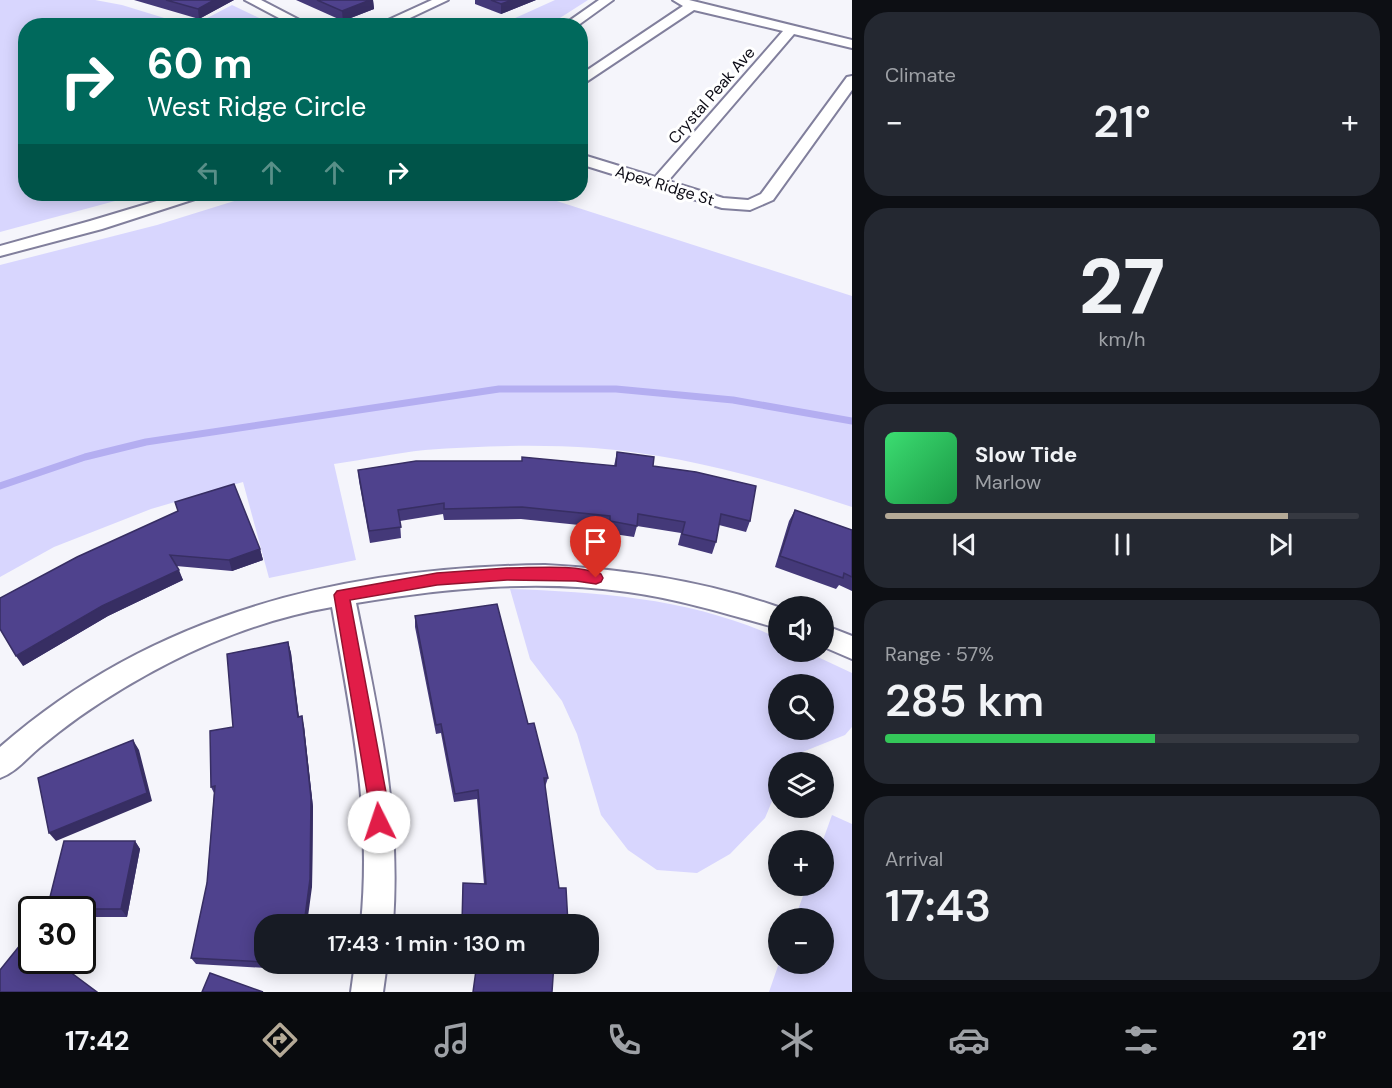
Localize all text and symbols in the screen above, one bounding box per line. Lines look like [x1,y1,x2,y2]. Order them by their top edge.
text: 60 m [147,36,253,91]
icon: right [48,42,126,120]
street label: Crystal Peak Ave [663,42,759,148]
text: Climate [885,62,956,88]
text: West Ridge Circle [147,89,366,124]
text: 21° [1093,92,1151,151]
text: − [885,100,903,143]
text: + [1341,100,1359,143]
icon: left [192,156,225,189]
icon: ahead [255,156,288,189]
icon: ahead [318,156,351,189]
icon: right [381,156,414,189]
street label: Apex Ridge St [613,160,717,210]
text: 27 [1079,236,1165,337]
text: km/h [1098,326,1146,352]
text: Slow Tide [975,440,1077,469]
text: Marlow [975,469,1041,495]
pin [570,516,621,578]
icon: arrive [579,525,612,558]
icon: previous [948,528,981,561]
icon: pause [1106,528,1139,561]
icon: next [1264,528,1297,561]
map controls [768,596,834,974]
button: sound [768,596,834,662]
text: Range · 57% [885,641,994,667]
text: 285 km [885,671,1044,730]
button: search [768,674,834,740]
button: layers [768,752,834,818]
position arrow [347,790,411,854]
button: + [768,830,834,896]
text: Arrival [885,846,943,872]
text: 17:43 [885,876,991,935]
speed limit sign: 30 [18,896,96,974]
button: − [768,908,834,974]
text: 17:43 · 1 min · 130 m [327,929,526,958]
icon: directions [259,1019,301,1061]
icon: music [431,1019,473,1061]
icon: phone [603,1019,645,1061]
icon: climate [776,1019,818,1061]
icon: car [948,1019,990,1061]
icon: filters [1120,1019,1162,1061]
text: 17:42 [65,1023,129,1058]
text: 21° [1292,1023,1327,1058]

